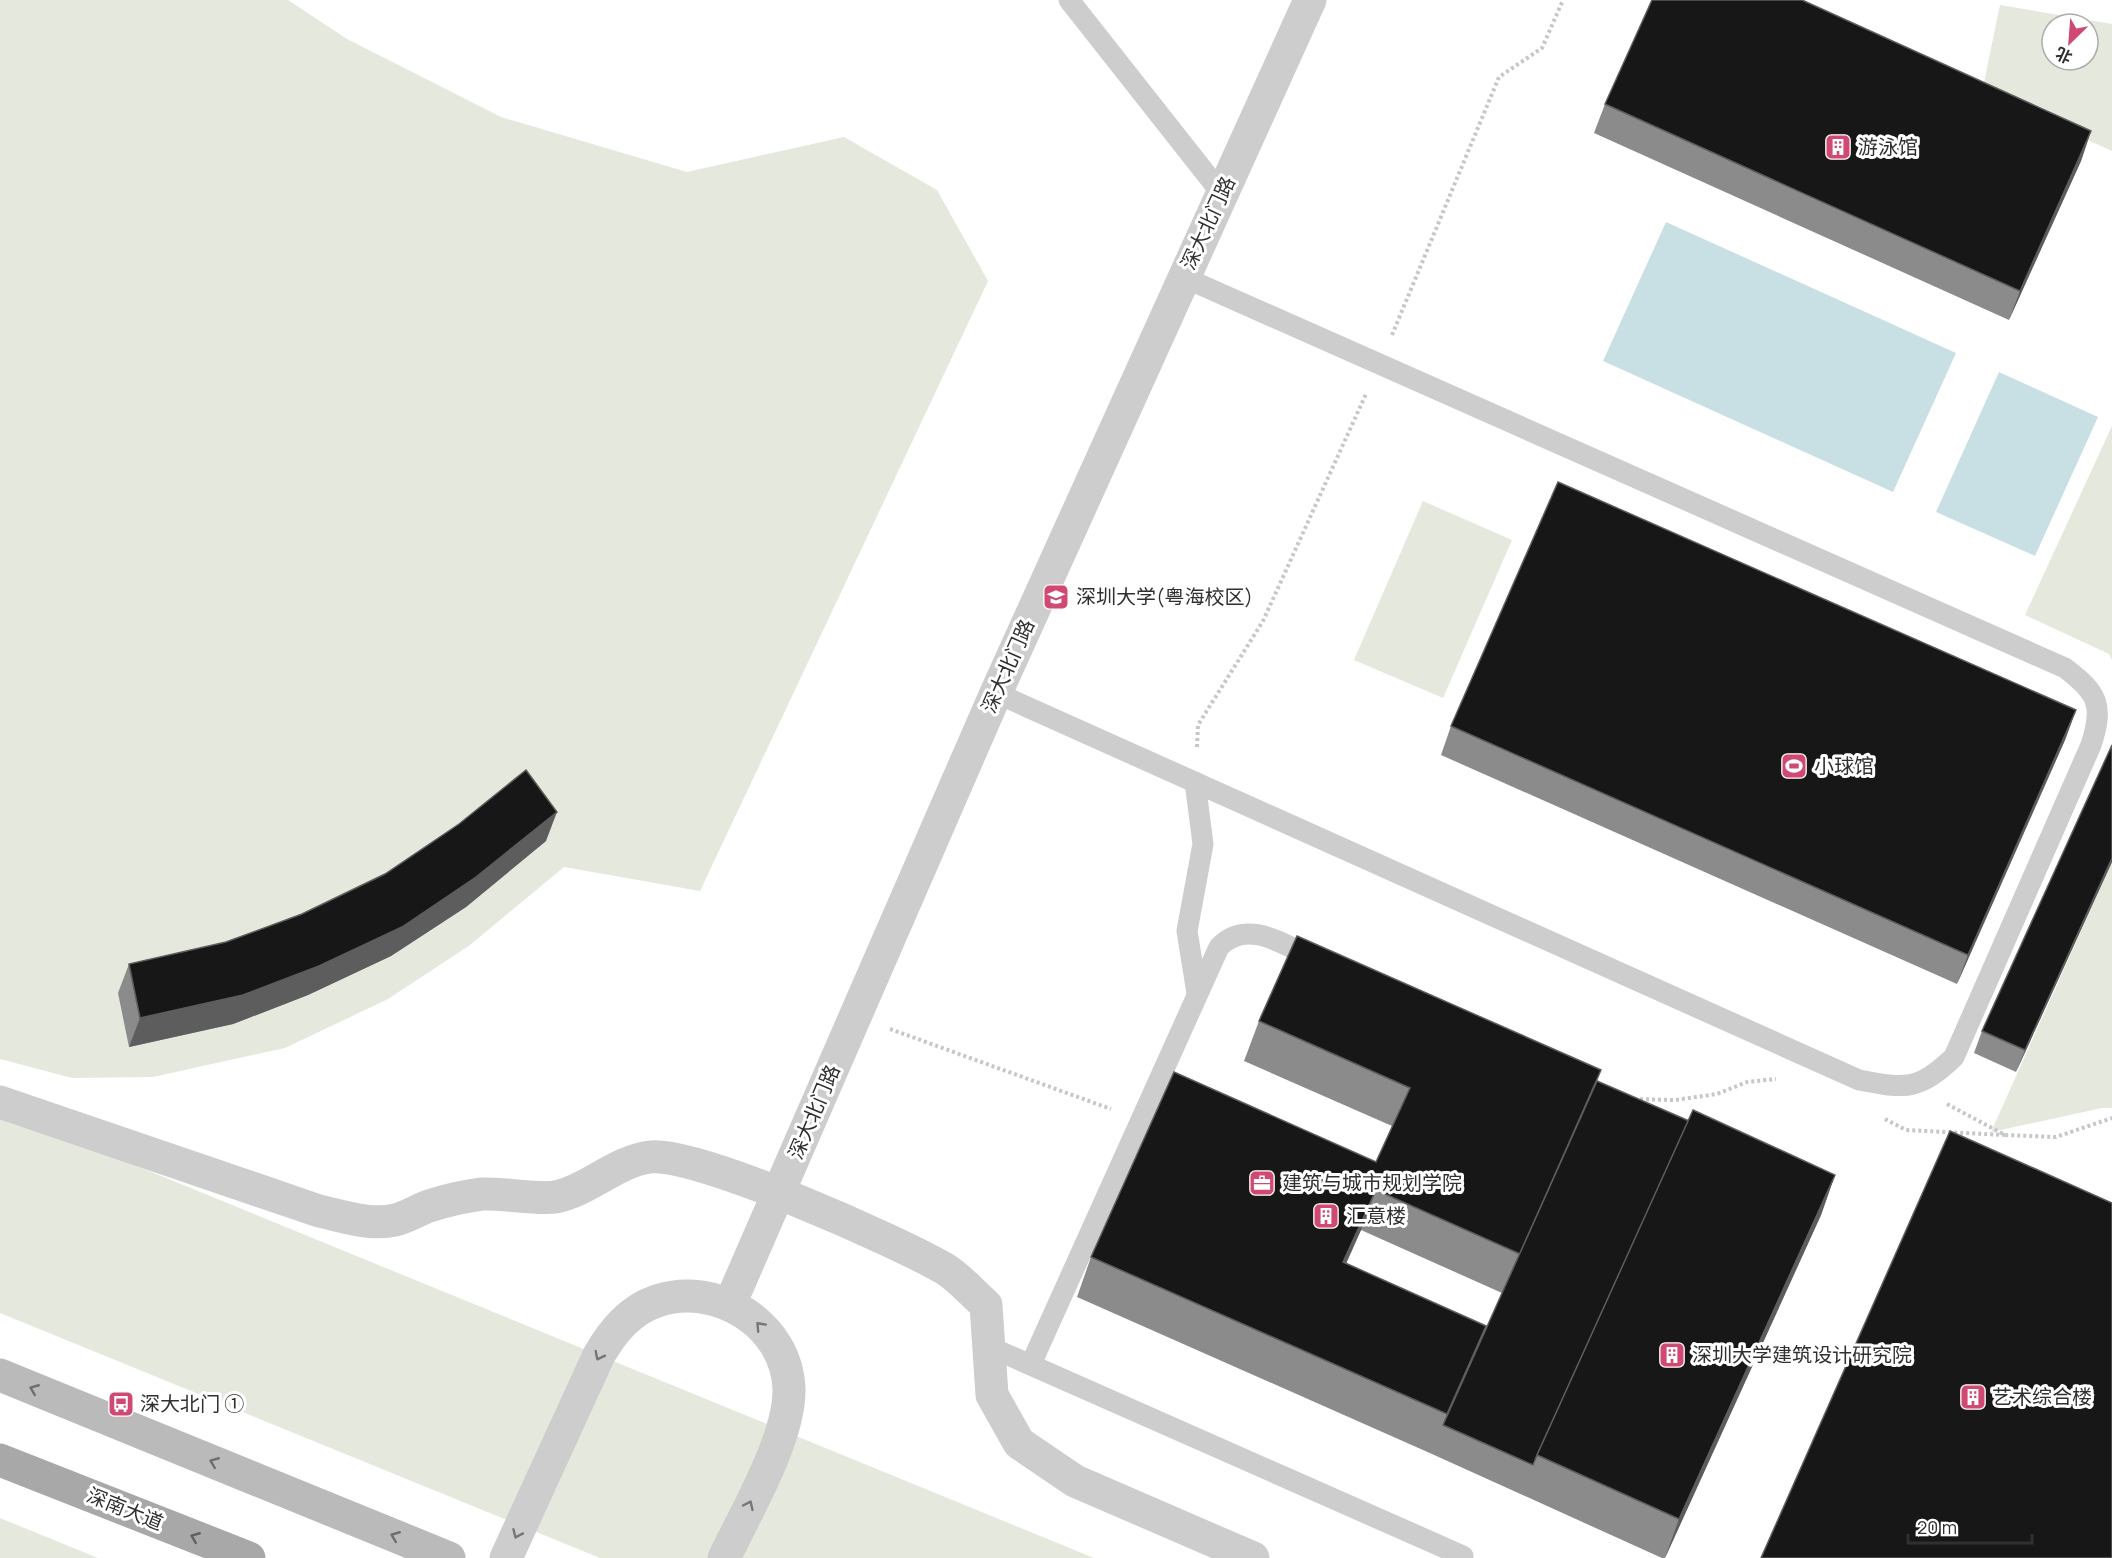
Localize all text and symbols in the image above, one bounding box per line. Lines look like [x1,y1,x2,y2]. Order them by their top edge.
north arrow [2040,12,2100,72]
text: 北 [2052,42,2076,69]
building icon: 游泳馆 [1823,132,1853,162]
place label: 游泳馆 [1858,133,1918,160]
street label: 深大北门路 [1174,172,1241,274]
school or university icon: 深圳大学(粤海校区) [1041,582,1071,612]
place label: 深圳大学(粤海校区) [1076,583,1253,610]
street label: 深大北门路 [975,615,1040,717]
sports icon: 小球馆 [1779,751,1809,781]
place label: 小球馆 [1814,752,1874,779]
street label: 深大北门路 [782,1061,846,1163]
office icon: 建筑与城市规划学院 [1247,1168,1277,1198]
place label: 建筑与城市规划学院 [1282,1169,1462,1196]
building icon: 汇意楼 [1311,1201,1341,1231]
place label: 汇意楼 [1346,1202,1406,1229]
one-way arrow [756,1322,767,1332]
building icon: 深圳大学建筑设计研究院 [1657,1340,1687,1370]
place label: 深圳大学建筑设计研究院 [1692,1341,1912,1368]
one-way arrow [594,1350,606,1361]
building icon: 艺术综合楼 [1958,1382,1988,1412]
place label: 艺术综合楼 [1992,1383,2092,1410]
one-way arrow [29,1384,40,1396]
bus stop icon: 深大北门 ① [106,1389,136,1419]
place label: 深大北门 ① [140,1390,244,1417]
one-way arrow [209,1457,220,1469]
street label: 深南大道 [83,1481,167,1536]
one-way arrow [741,1500,753,1511]
scale bar [1908,1507,2032,1545]
text: 20 m [1917,1515,1957,1539]
one-way arrow [512,1527,524,1538]
one-way arrow [190,1531,201,1544]
one-way arrow [390,1531,401,1543]

